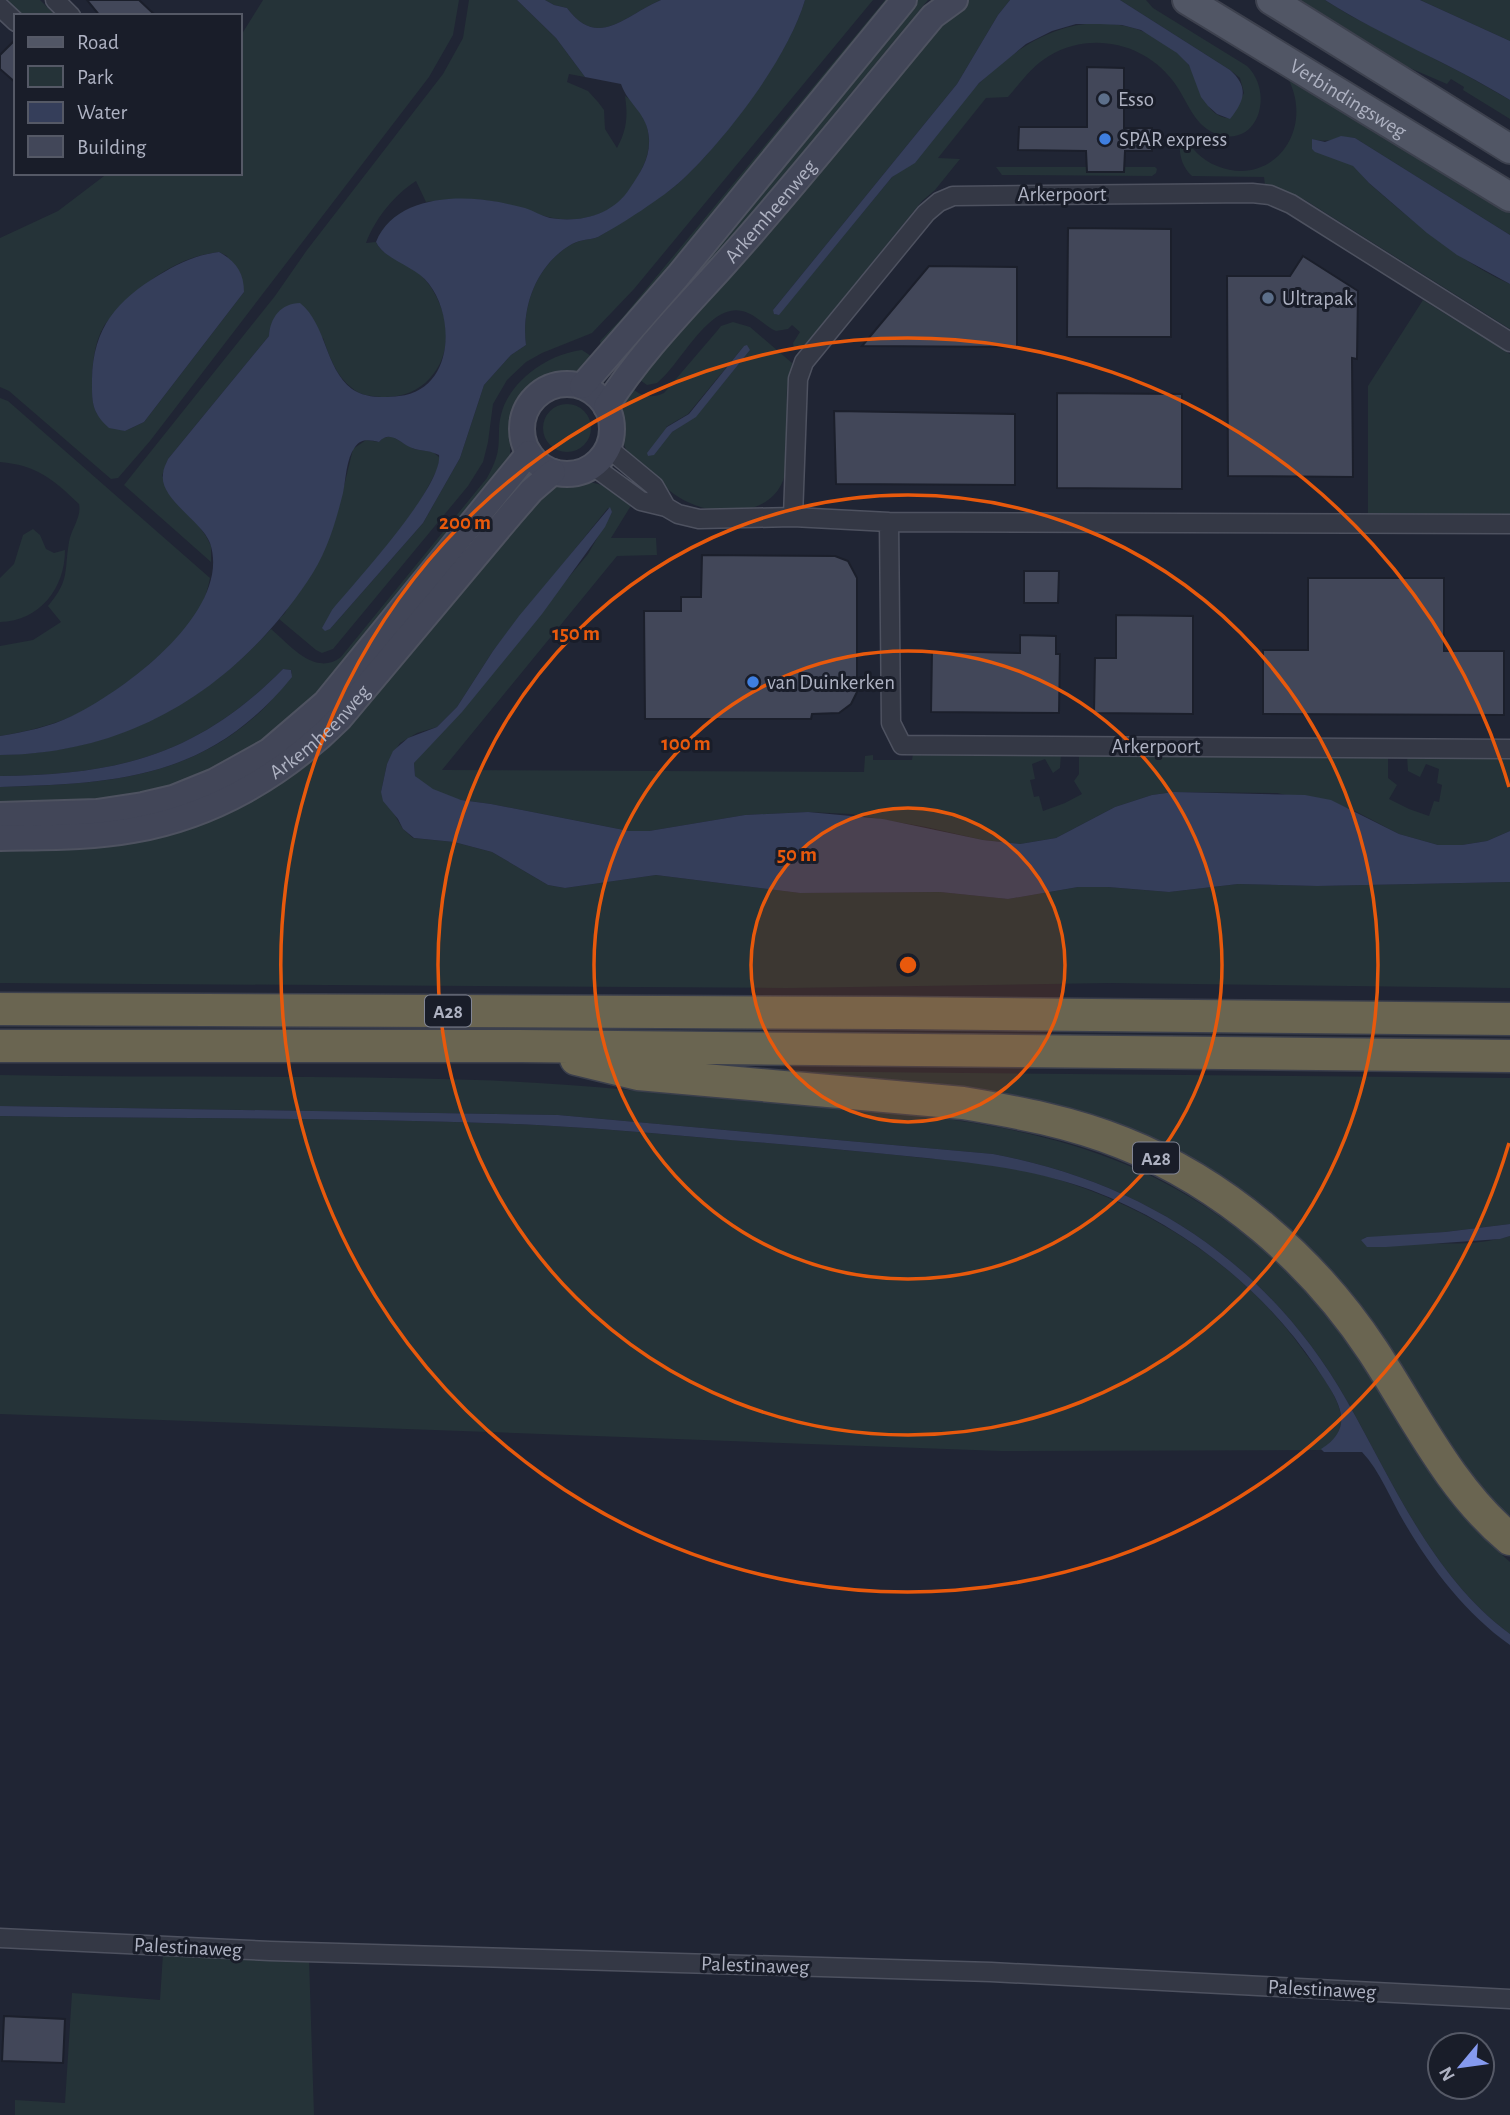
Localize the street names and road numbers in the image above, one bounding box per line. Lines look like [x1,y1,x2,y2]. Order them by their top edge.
street label: Verbindingsweg [1286,55,1411,143]
street label: Arkemheenweg [721,155,821,267]
street label: Arkerpoort [1017,184,1107,205]
street label: Arkemheenweg [266,680,375,783]
street label: Arkerpoort [1111,736,1201,757]
road number: A28 [425,995,471,1026]
road number: A28 [1133,1142,1179,1174]
street label: Palestinaweg [133,1934,243,1961]
street label: Palestinaweg [700,1953,810,1978]
street label: Palestinaweg [1267,1976,1377,2003]

